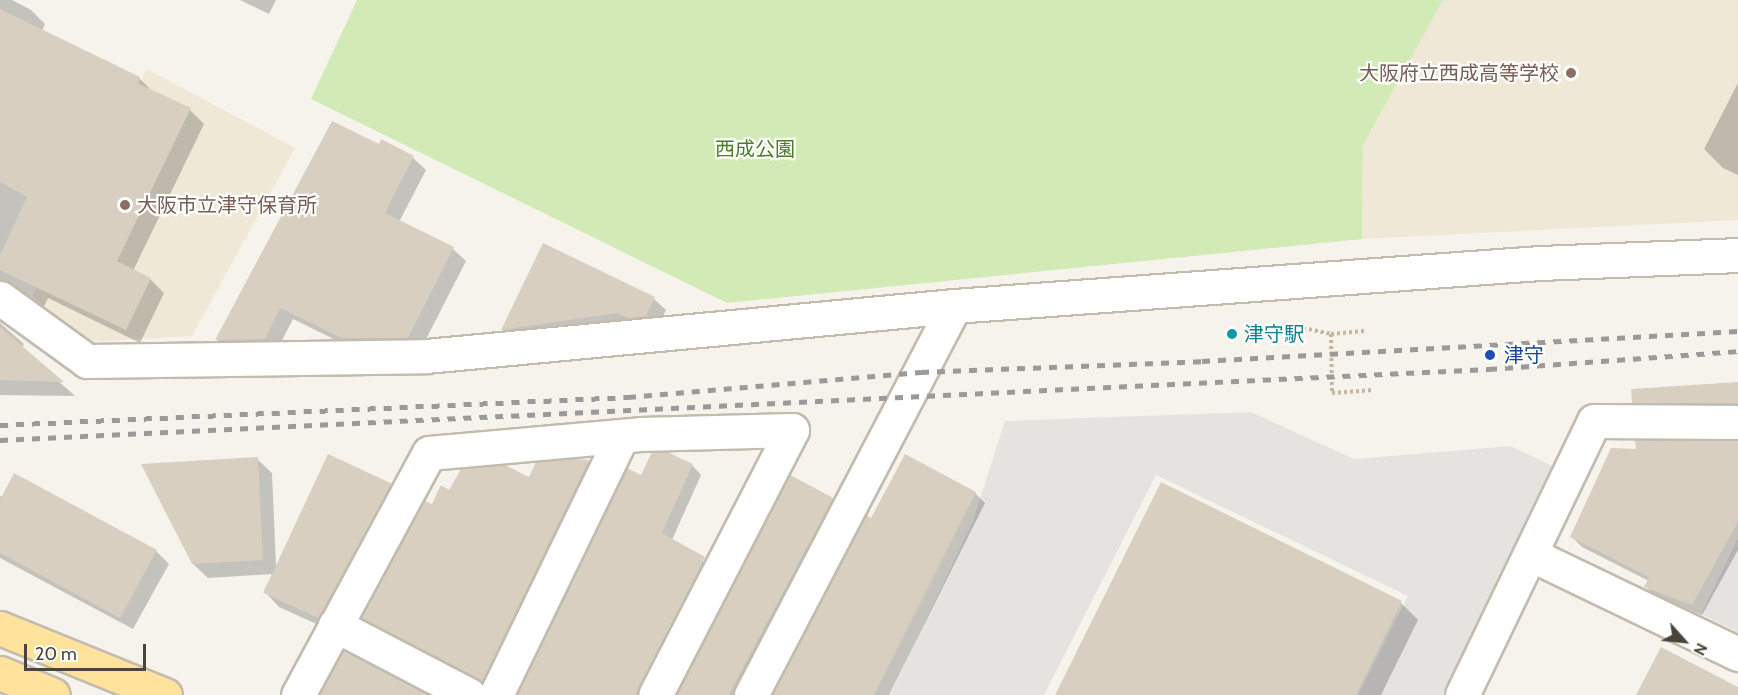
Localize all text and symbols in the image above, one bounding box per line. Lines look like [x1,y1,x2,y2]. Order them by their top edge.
place label: 大阪府立西成高等学校 [1359,61,1559,85]
marker: 大阪府立西成高等学校 [1564,66,1578,80]
park label: 西成公園 [715,137,795,161]
place label: 大阪市立津守保育所 [137,193,317,217]
marker: 大阪市立津守保育所 [118,198,132,212]
place label: 津守駅 [1244,322,1304,346]
marker: 津守駅 [1225,327,1239,341]
place label: 津守 [1504,343,1544,367]
marker: 津守 [1481,346,1499,364]
north arrow [1654,611,1714,671]
scale bar [27,632,148,670]
text: N [1689,640,1712,659]
text: 20 m [35,643,77,665]

